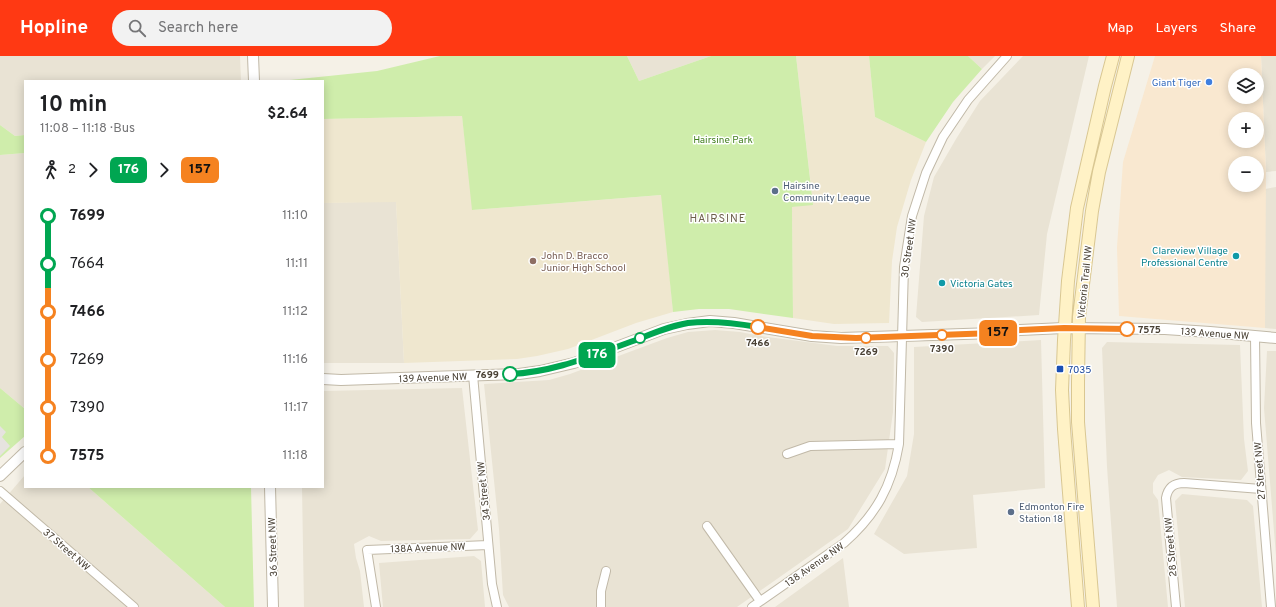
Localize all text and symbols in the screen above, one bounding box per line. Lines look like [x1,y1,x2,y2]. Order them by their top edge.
search box [112,10,392,46]
text: Hopline [20,16,88,40]
icon: search [126,17,148,39]
text: Search here [158,19,238,38]
text: Map [1107,20,1133,37]
text: Layers [1155,20,1197,37]
text: Share [1219,20,1256,37]
map controls [1228,68,1264,192]
button: layers [1228,68,1264,104]
place label: Giant Tiger [1152,77,1201,90]
marker: Giant Tiger [1204,77,1214,87]
text: 10 min [40,92,107,119]
text: $2.64 [267,105,308,124]
button: + [1228,112,1264,148]
text: 11:08 – 11:18 · Bus [40,121,135,137]
park label: Hairsine Park [693,134,753,147]
button: − [1228,156,1264,192]
icon: walk [40,159,62,181]
icon: forward [82,159,104,181]
icon: forward [153,159,175,181]
text: 176 [118,161,139,178]
text: 157 [189,161,211,178]
text: 2 [68,162,76,178]
place label: Hairsine Community League [783,180,870,205]
marker: Hairsine Community League [770,186,780,196]
text: 7699 [70,207,105,226]
text: 11:10 [282,208,308,224]
district label: HAIRSINE [690,212,746,226]
street label: 30 Street NW [899,218,920,279]
street label: Victoria Trail NW [1075,245,1096,319]
place label: Clareview Village Professional Centre [1141,245,1228,270]
place label: John D. Bracco Junior High School [541,250,626,275]
marker: Clareview Village Professional Centre [1231,251,1241,261]
text: 7664 [70,255,104,274]
text: 11:11 [286,256,308,272]
marker: John D. Bracco Junior High School [528,256,538,266]
marker: Victoria Gates [937,278,947,288]
place label: Victoria Gates [950,278,1013,291]
text: 7466 [70,303,105,322]
text: 11:12 [283,304,308,320]
marker: 7466 [750,319,766,335]
line badge: 157 [975,320,1021,346]
marker: 7575 [1119,321,1135,337]
text: 157 [987,324,1009,341]
place label: 7575 [1138,324,1161,337]
street label: 139 Avenue NW [1180,326,1250,343]
marker: 7390 [936,329,948,341]
unlabelled marker [634,332,646,344]
marker: 7269 [860,332,872,344]
place label: 7466 [746,337,770,350]
line badge: 176 [574,342,620,368]
place label: 7390 [930,343,954,356]
text: 176 [586,346,608,363]
place label: 7269 [854,346,878,359]
text: 7269 [70,351,104,370]
text: 11:16 [283,352,308,368]
marker: 7035 [1055,364,1065,374]
place label: 7035 [1068,364,1092,377]
marker: 7699 [502,366,518,382]
place label: 7699 [476,369,499,382]
street label: 139 Avenue NW [399,371,468,386]
text: 7390 [70,399,105,418]
text: 11:17 [284,400,308,416]
street label: 27 Street NW [1252,441,1269,501]
text: 7575 [70,447,104,466]
text: 11:18 [283,448,308,464]
street label: 34 Street NW [475,460,494,521]
place label: Edmonton Fire Station 18 [1019,501,1084,526]
marker: Edmonton Fire Station 18 [1006,507,1016,517]
street label: 28 Street NW [1162,516,1181,577]
street label: 36 Street NW [266,517,281,577]
street label: 37 Street NW [40,526,92,574]
street label: 138 Avenue NW [783,540,847,590]
street label: 138A Avenue NW [390,541,466,556]

